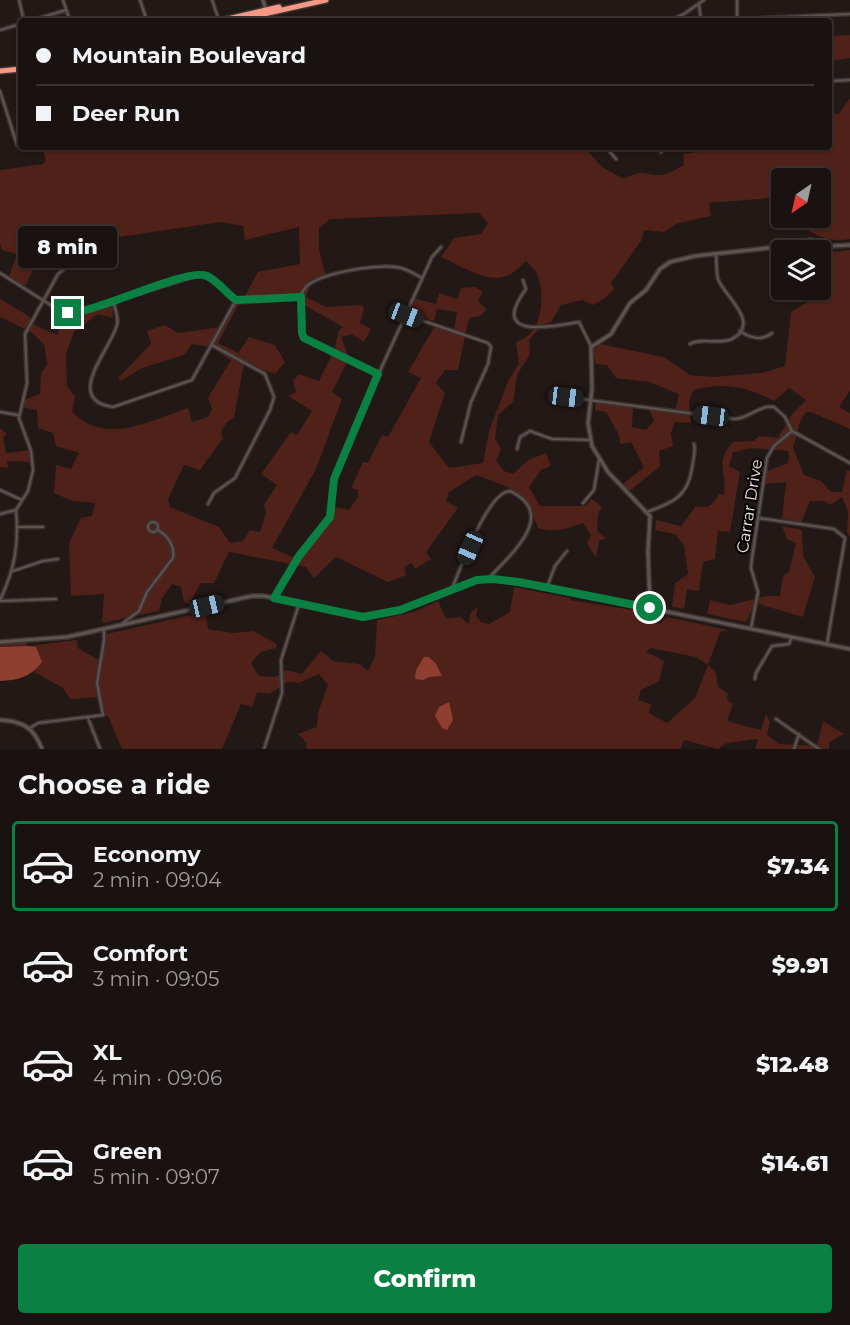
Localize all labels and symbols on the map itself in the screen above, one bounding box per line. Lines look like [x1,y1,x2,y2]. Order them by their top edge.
north arrow [771,168,831,228]
callout: 8 min [19,226,118,268]
route end [54,299,81,326]
car [386,300,426,330]
car [547,386,585,408]
car [692,405,730,427]
street label: Carrar Drive [733,458,766,554]
car [454,528,486,568]
car [187,593,227,619]
route start [636,594,663,621]

